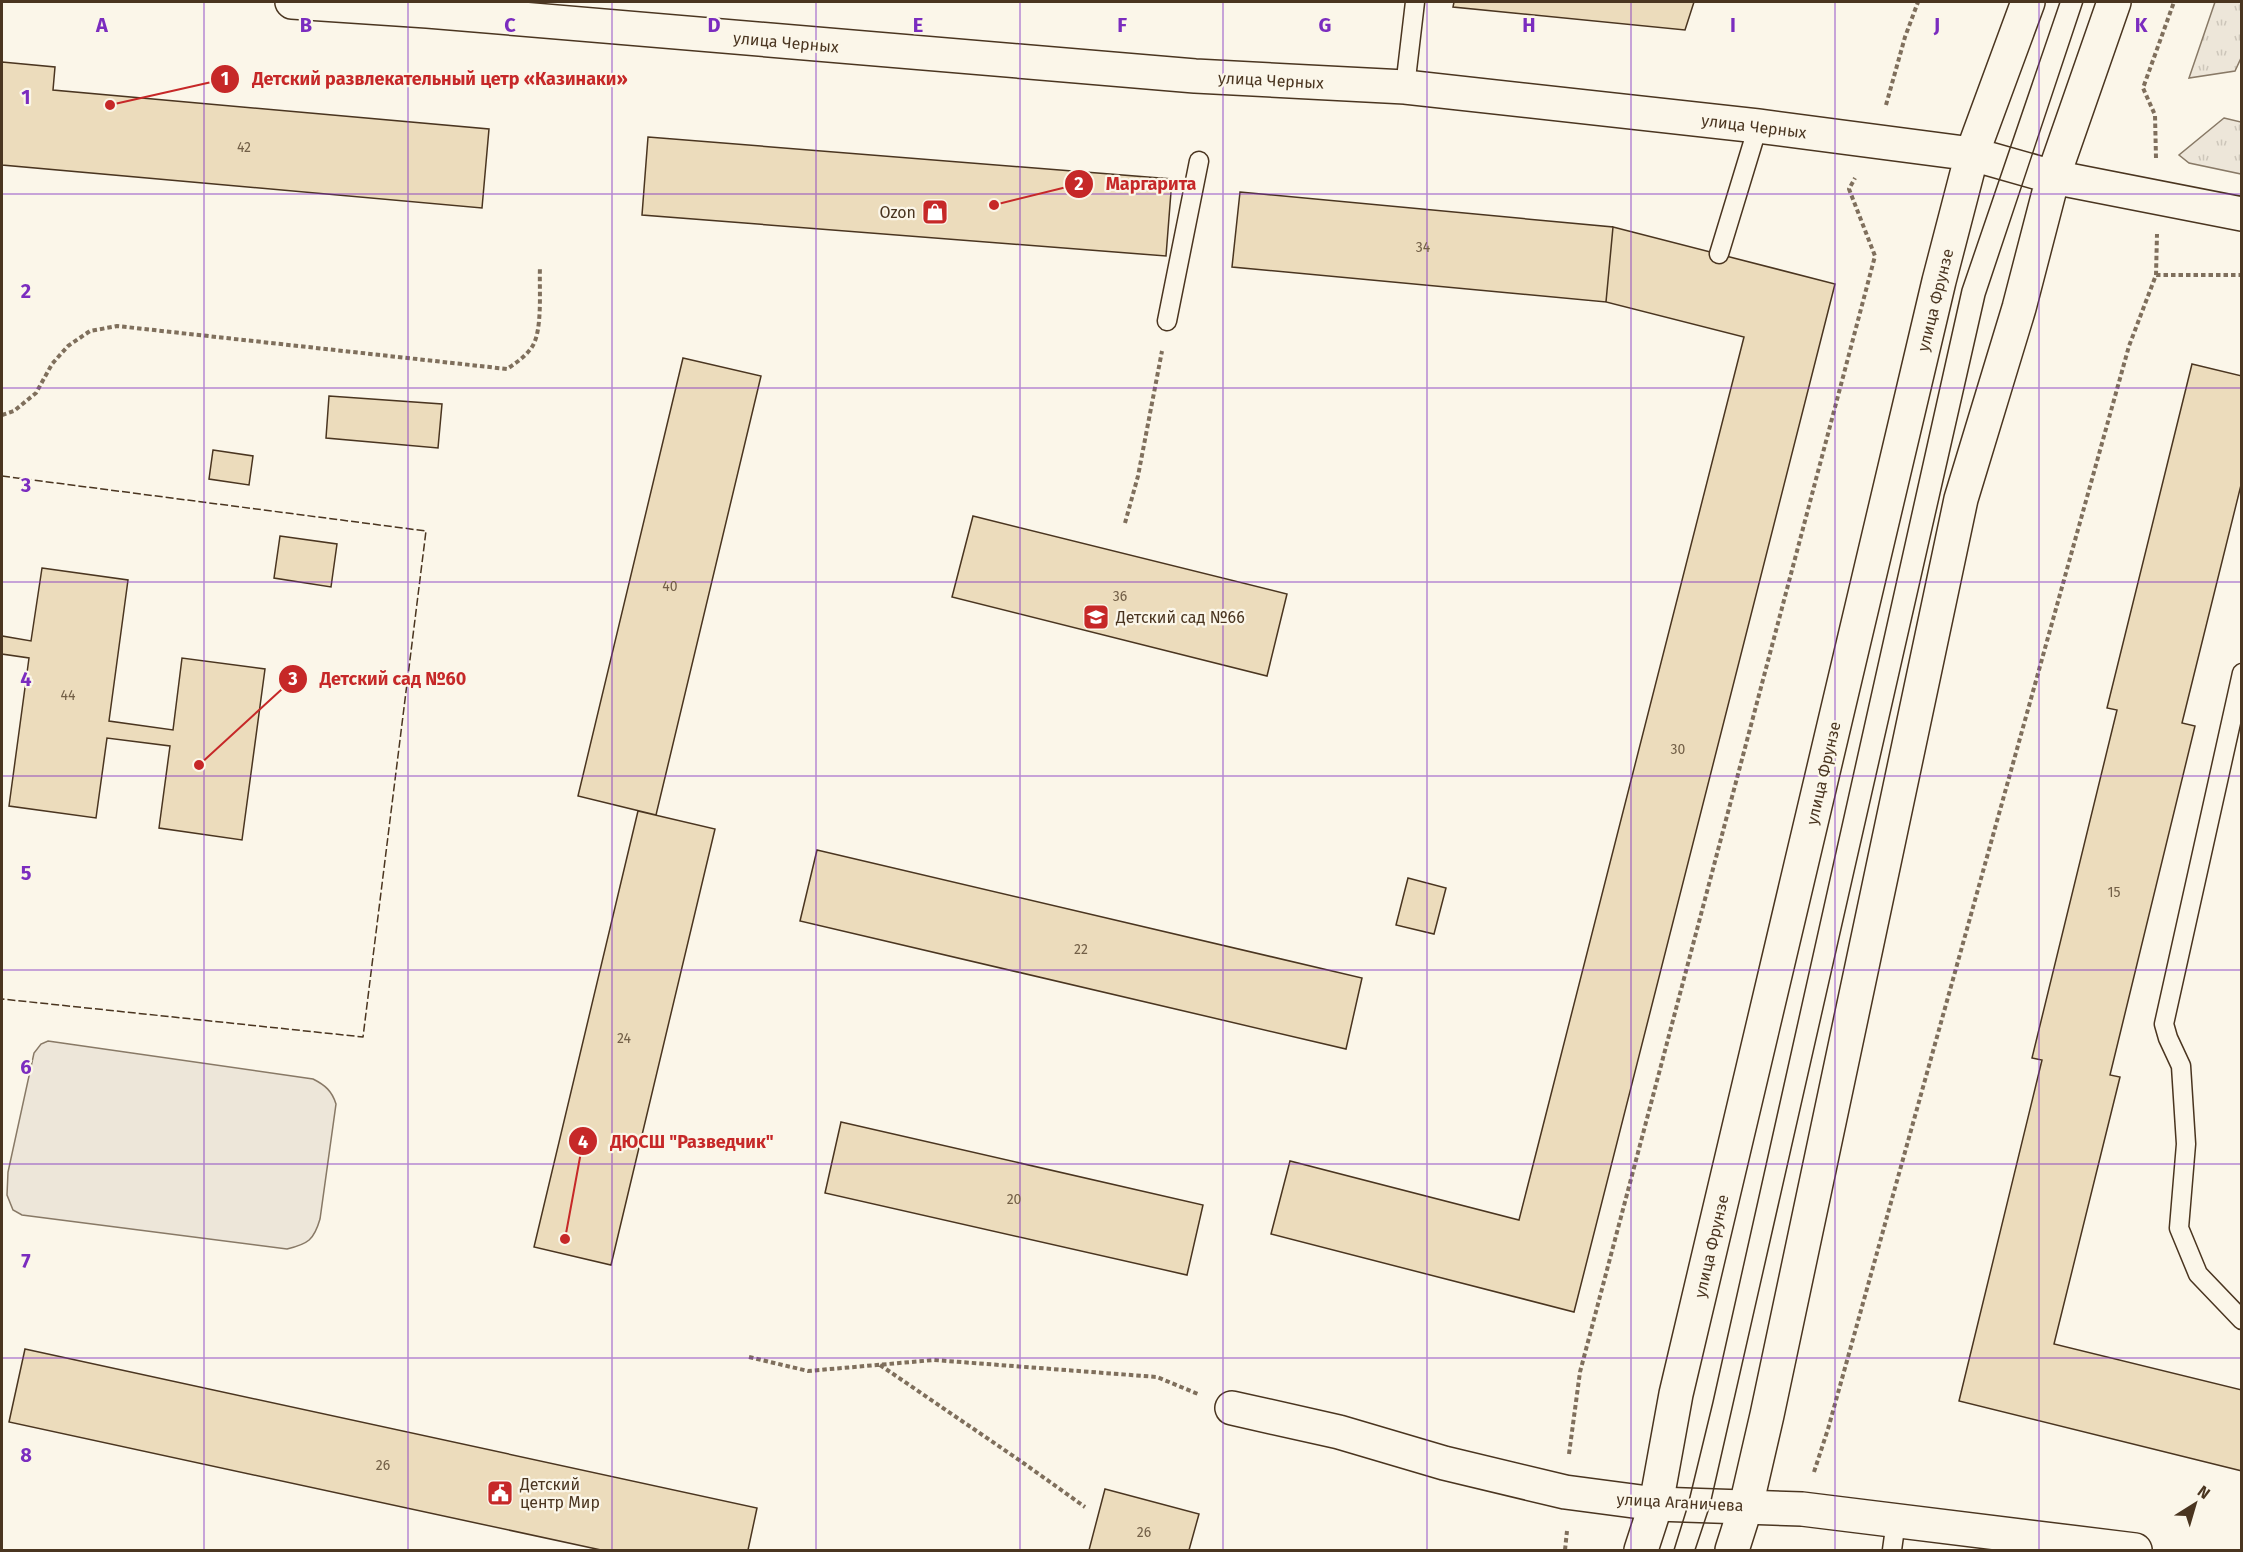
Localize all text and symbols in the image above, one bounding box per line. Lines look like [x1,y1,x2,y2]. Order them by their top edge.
text: A [95,13,109,37]
text: B [300,13,312,37]
text: C [504,13,516,37]
text: D [707,13,721,37]
text: E [913,13,923,37]
text: F [1117,13,1127,37]
text: G [1319,13,1331,37]
text: H [1522,13,1536,37]
text: I [1730,13,1736,37]
text: J [1933,13,1940,37]
text: K [2135,13,2148,37]
street label: улица Черных [732,28,840,57]
callout: Детский развлекательный цетр «Казинаки» [210,61,640,97]
text: 1 [221,68,229,90]
text: Детский развлекательный цетр «Казинаки» [251,68,628,90]
street label: улица Черных [1218,68,1325,93]
text: 1 [21,85,31,109]
street label: улица Черных [1700,111,1808,142]
house number: 42 [237,139,251,156]
callout: Маргарита [1064,166,1209,202]
text: 2 [1074,173,1084,195]
text: Маргарита [1106,173,1196,195]
shop icon: Ozon [920,197,950,227]
place label: Ozon [879,203,916,222]
house number: 34 [1416,239,1431,256]
street label: улица Фрунзе [1914,247,1957,354]
text: 2 [21,279,31,303]
text: 3 [20,473,31,497]
house number: 40 [662,578,678,595]
house number: 36 [1113,588,1127,605]
school or university icon: Детский сад №66 [1081,602,1111,632]
place label: Детский сад №66 [1115,608,1245,627]
callout: Детский сад №60 [278,661,478,697]
text: 4 [20,667,32,691]
text: 3 [287,668,298,690]
text: Детский сад №60 [319,668,466,690]
house number: 44 [61,687,76,704]
street label: улица Фрунзе [1802,720,1845,827]
house number: 30 [1671,741,1686,758]
text: 5 [21,861,32,885]
house number: 15 [2107,884,2121,901]
house number: 22 [1074,941,1088,958]
house number: 24 [617,1030,632,1047]
text: 6 [20,1055,32,1079]
callout: ДЮСШ "Разведчик" [568,1123,786,1159]
text: 4 [578,1131,588,1153]
text: ДЮСШ "Разведчик" [609,1131,774,1153]
house number: 20 [1007,1191,1022,1208]
street label: улица Фрунзе [1690,1193,1733,1300]
text: 7 [21,1249,31,1273]
text: 8 [20,1443,32,1467]
house number: 26 [376,1457,390,1474]
north arrow [2165,1474,2225,1534]
place label: Детский центр Мир [519,1475,600,1512]
public building icon: Детский центр Мир [485,1478,515,1508]
text: N [2194,1482,2214,1503]
street label: улица Аганичева [1616,1490,1744,1515]
house number: 26 [1137,1524,1151,1541]

